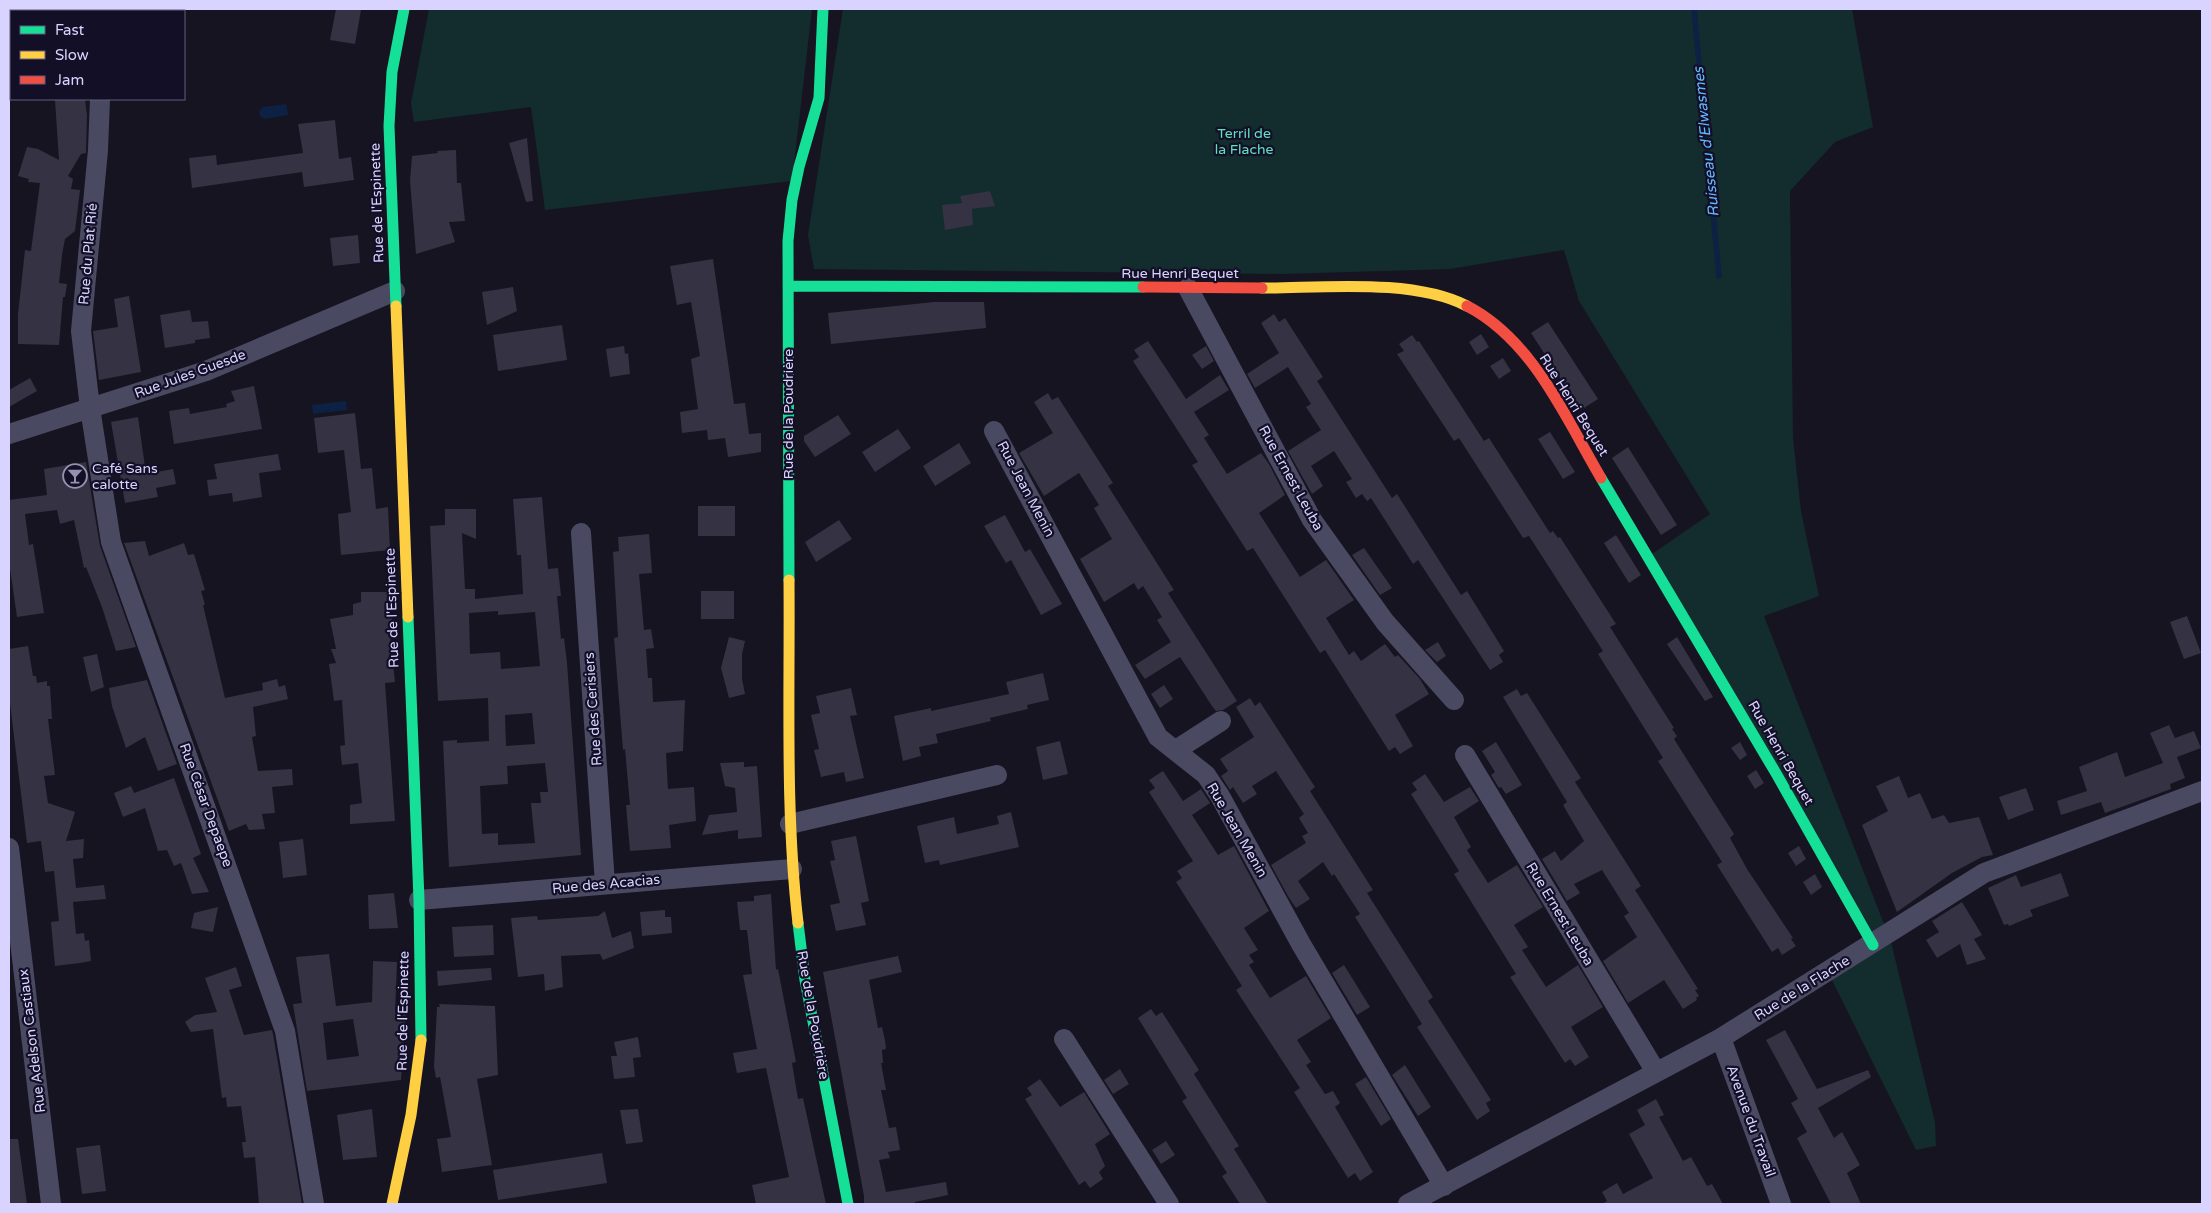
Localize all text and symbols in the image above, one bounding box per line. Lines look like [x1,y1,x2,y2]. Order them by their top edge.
legend [10,10,185,100]
text: Fast [55,21,85,39]
text: Slow [55,46,89,64]
water label: Ruisseau d'Elwasmes [1689,64,1723,218]
text: Jam [55,71,84,89]
park label: Terril de la Flache [1215,125,1273,158]
street label: Rue de l'Espinette [366,143,388,263]
street label: Rue du Plat Rié [75,202,101,306]
street label: Rue Henri Bequet [1121,265,1239,282]
street label: Rue Jules Guesde [132,346,248,402]
street label: Rue de la Poudrière [780,349,797,479]
street label: Rue Henri Bequet [1536,351,1613,460]
street label: Rue Ernest Leuba [1255,422,1327,534]
street label: Rue Jean Menin [994,438,1058,540]
place label: Café Sans calotte [92,460,158,493]
bar icon: Café Sans calotte [62,463,88,489]
street label: Rue de l'Espinette [381,548,403,668]
street label: Rue des Cerisiers [581,651,605,766]
street label: Rue Henri Bequet [1744,698,1818,809]
street label: Rue César Depaepe [176,741,236,869]
street label: Rue Jean Menin [1203,780,1271,880]
street label: Rue Ernest Leuba [1522,859,1598,969]
street label: Rue des Acacias [551,871,661,897]
street label: Rue de la Poudrière [793,949,833,1081]
street label: Rue de l'Espinette [393,951,413,1071]
street label: Rue de la Flache [1751,952,1853,1024]
street label: Rue Adelson Castiaux [15,968,49,1114]
street label: Avenue du Travail [1723,1063,1779,1179]

